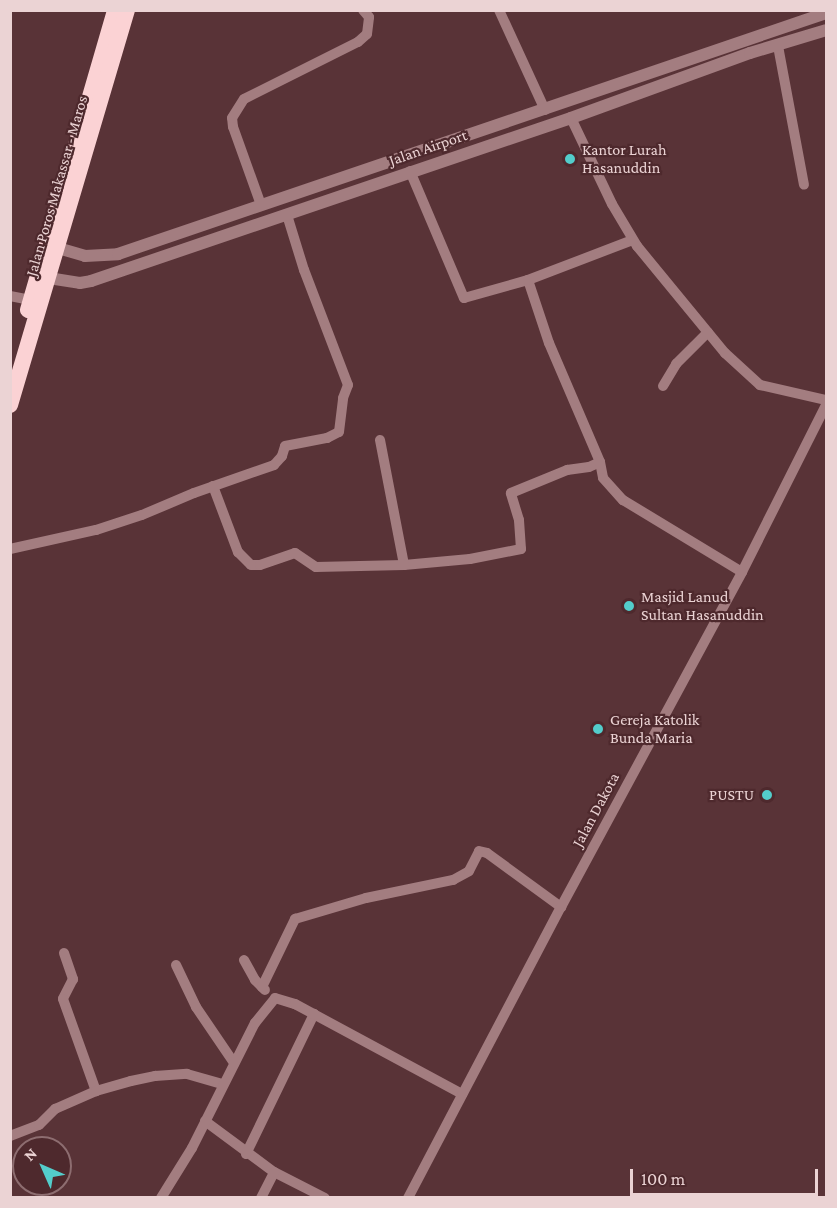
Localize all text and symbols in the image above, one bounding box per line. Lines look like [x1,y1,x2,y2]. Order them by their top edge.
street label: Jalan Poros Makassar - Maros [22,93,92,279]
street label: Jalan Airport [386,126,470,170]
place label: Kantor Lurah Hasanuddin [582,140,667,178]
marker: Kantor Lurah Hasanuddin [563,152,577,166]
place label: Masjid Lanud Sultan Hasanuddin [641,587,764,625]
marker: Masjid Lanud Sultan Hasanuddin [622,599,636,613]
place label: Gereja Katolik Bunda Maria [610,710,699,748]
marker: Gereja Katolik Bunda Maria [591,722,605,736]
street label: Jalan Dakota [568,770,624,850]
place label: PUSTU [709,785,754,805]
marker: PUSTU [758,786,776,804]
north arrow [12,1136,72,1196]
text: N [20,1144,40,1164]
scale bar [633,1157,820,1195]
text: 100 m [641,1169,685,1189]

